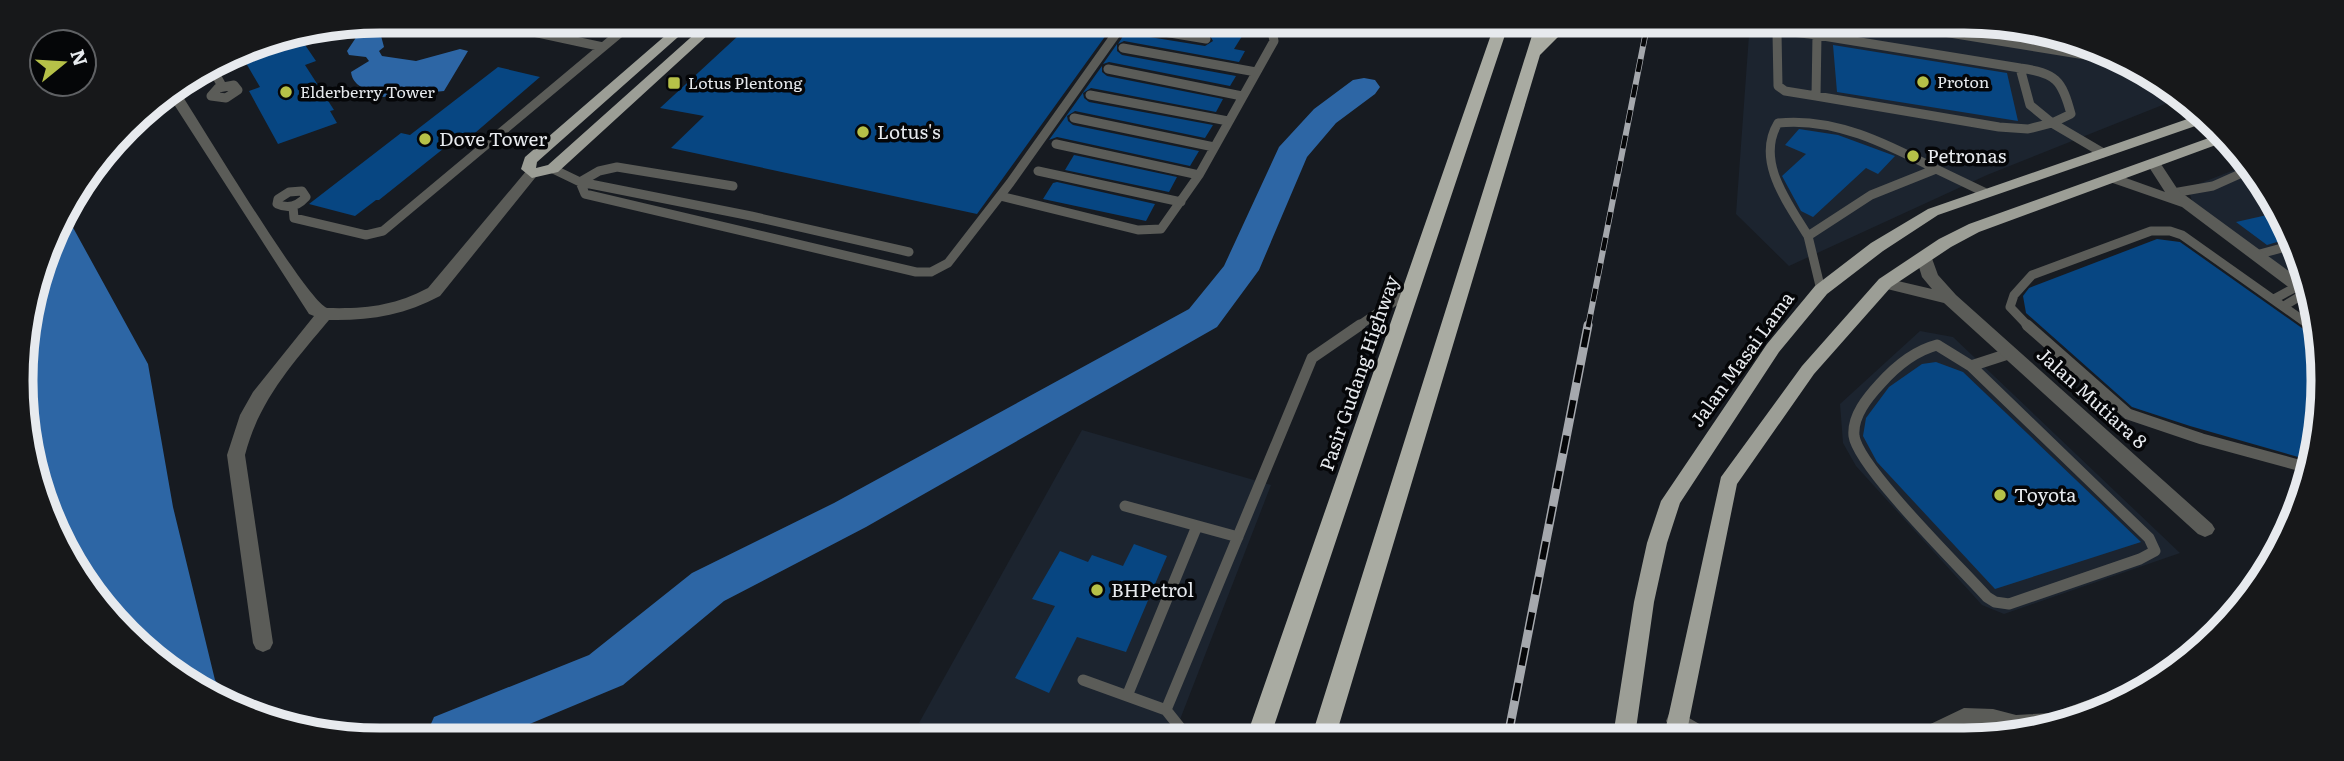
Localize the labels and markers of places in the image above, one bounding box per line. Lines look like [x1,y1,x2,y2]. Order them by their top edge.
place label: Proton [1937,69,1990,93]
place label: Lotus Plentong [688,70,802,94]
marker: Proton [1915,74,1931,90]
marker: Lotus Plentong [666,75,682,91]
place label: Elderberry Tower [300,79,435,103]
marker: Elderberry Tower [278,84,294,100]
place label: Lotus's [877,117,941,145]
place label: Dove Tower [439,124,547,152]
marker: Lotus's [855,124,871,140]
marker: Dove Tower [417,131,433,147]
place label: Petronas [1927,141,2007,169]
marker: Petronas [1905,148,1921,164]
place label: Toyota [2014,480,2077,508]
marker: Toyota [1992,487,2008,503]
place label: BHPetrol [1111,575,1194,603]
marker: BHPetrol [1089,582,1105,598]

